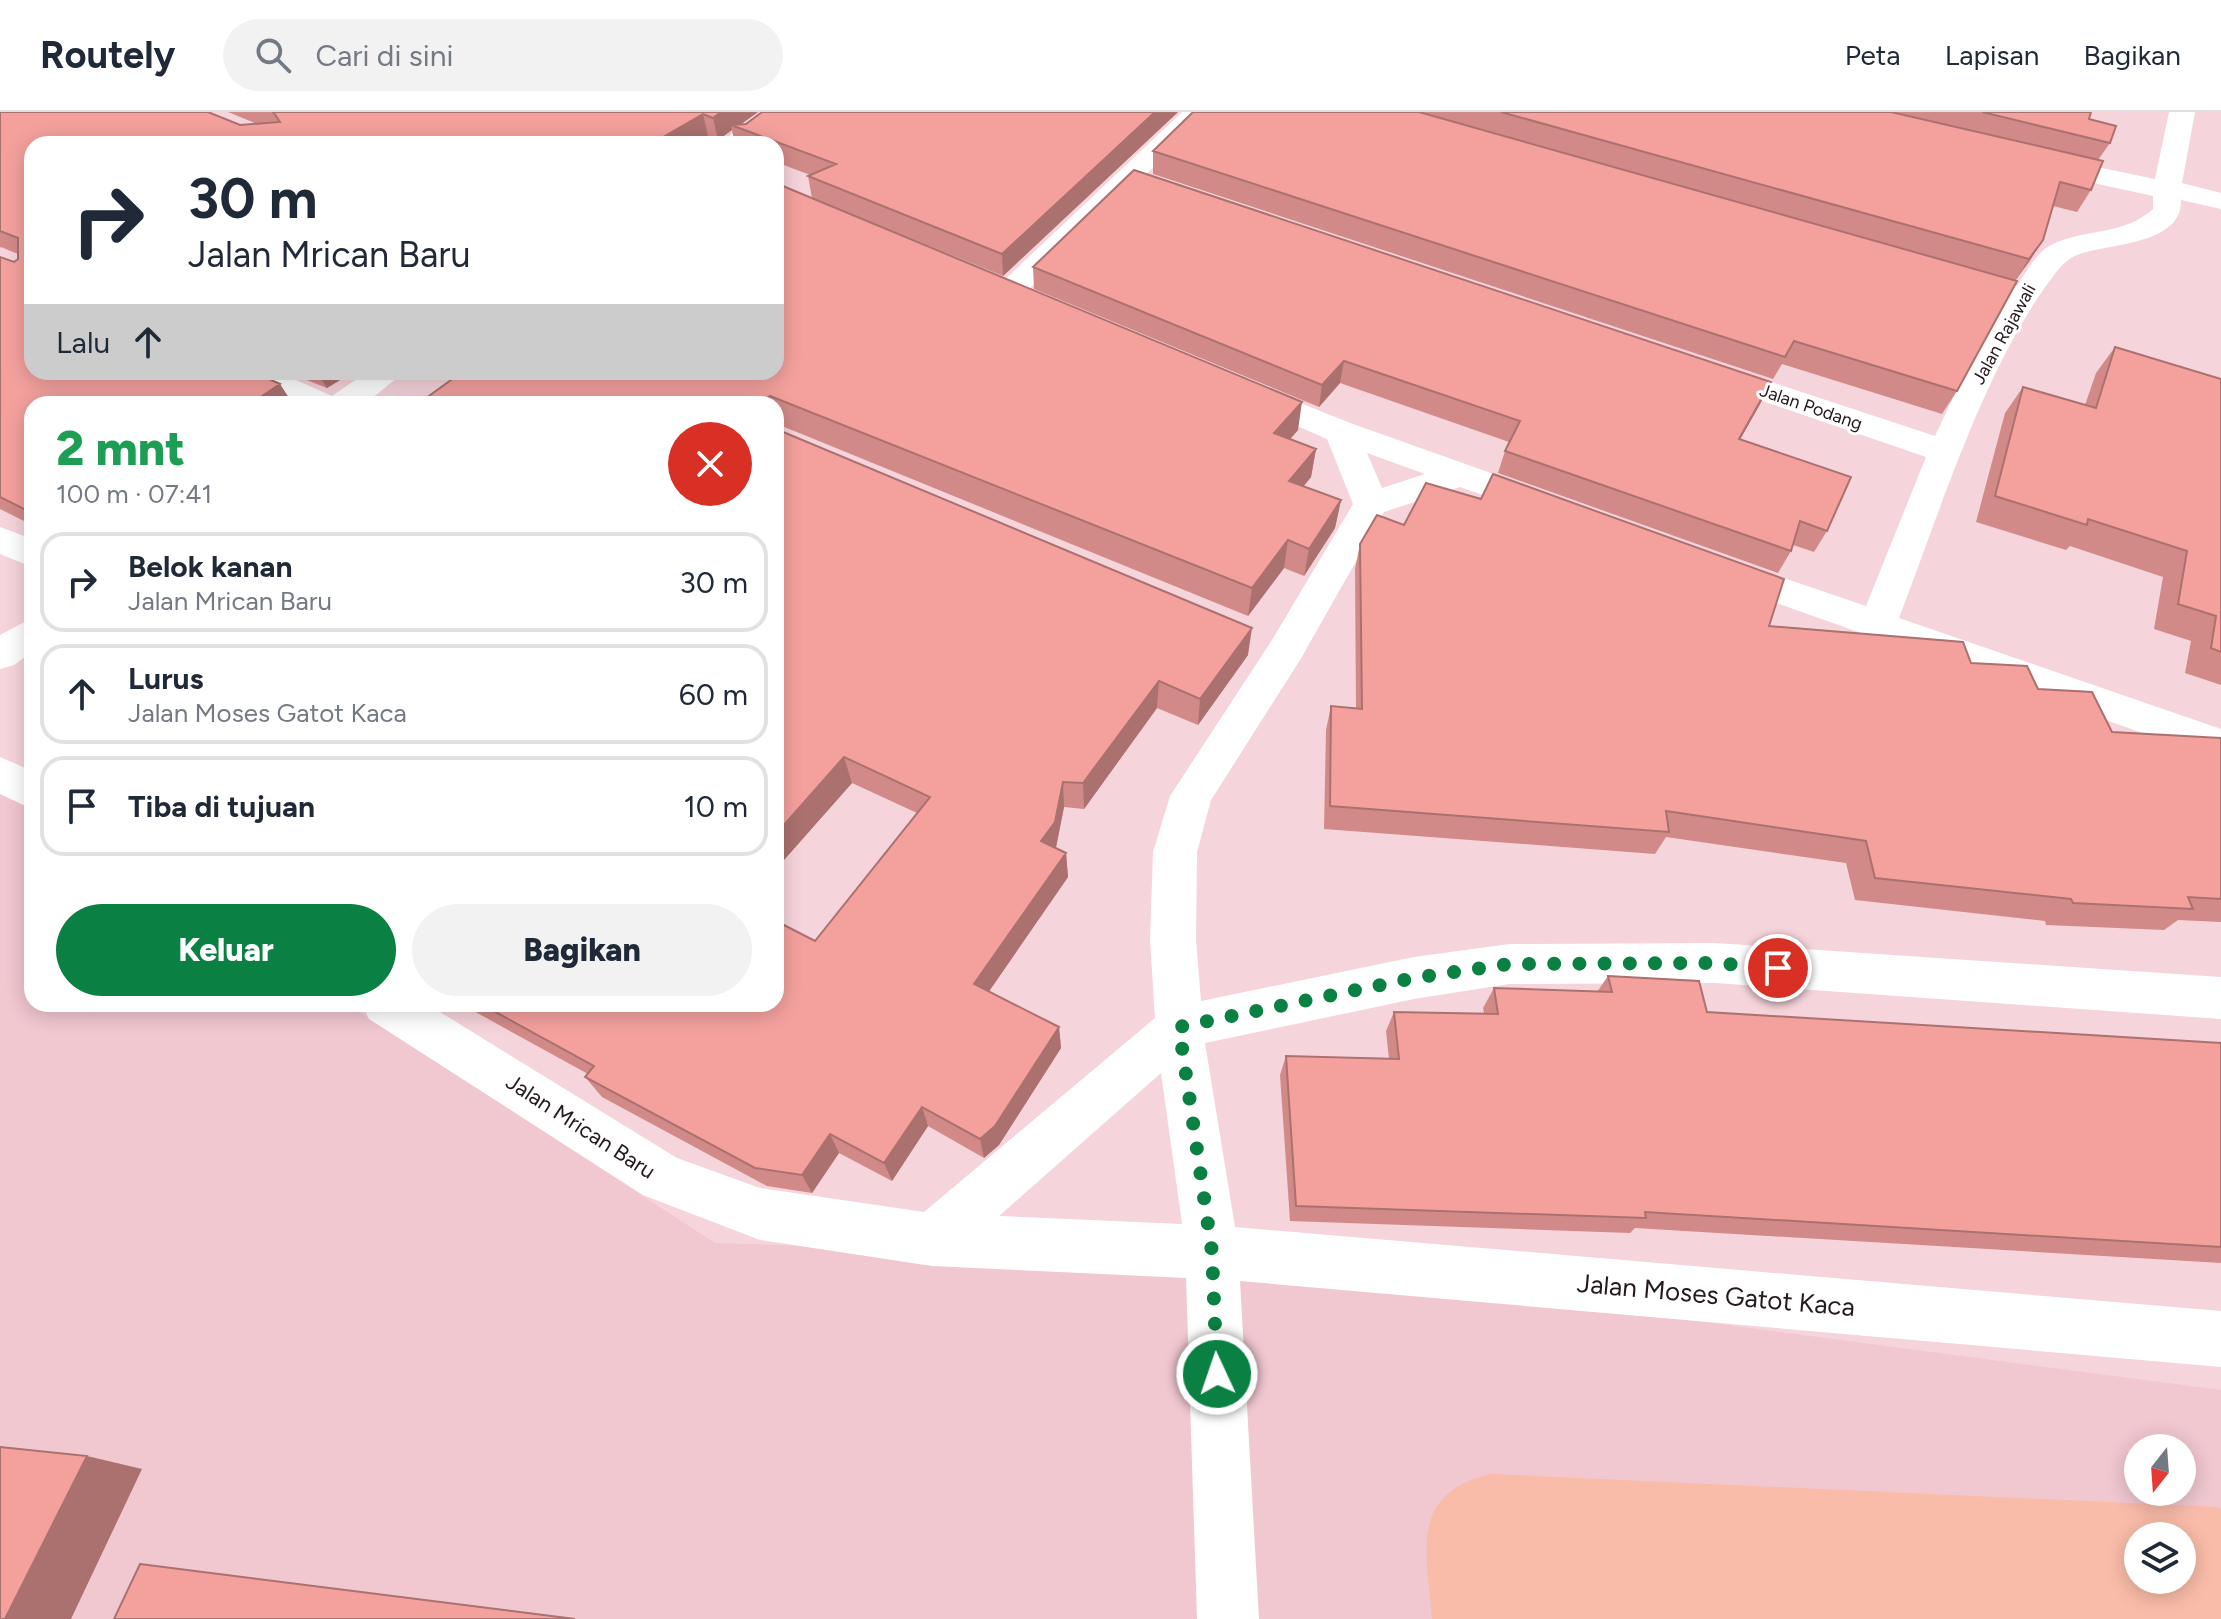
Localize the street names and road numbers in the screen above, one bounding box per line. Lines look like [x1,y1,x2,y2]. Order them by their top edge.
street label: Jalan Rajawali [1967,280,2041,388]
street label: Jalan Podang [1757,379,1865,435]
street label: Jalan Mrican Baru [501,1068,660,1185]
street label: Jalan Moses Gatot Kaca [1576,1267,1856,1323]

